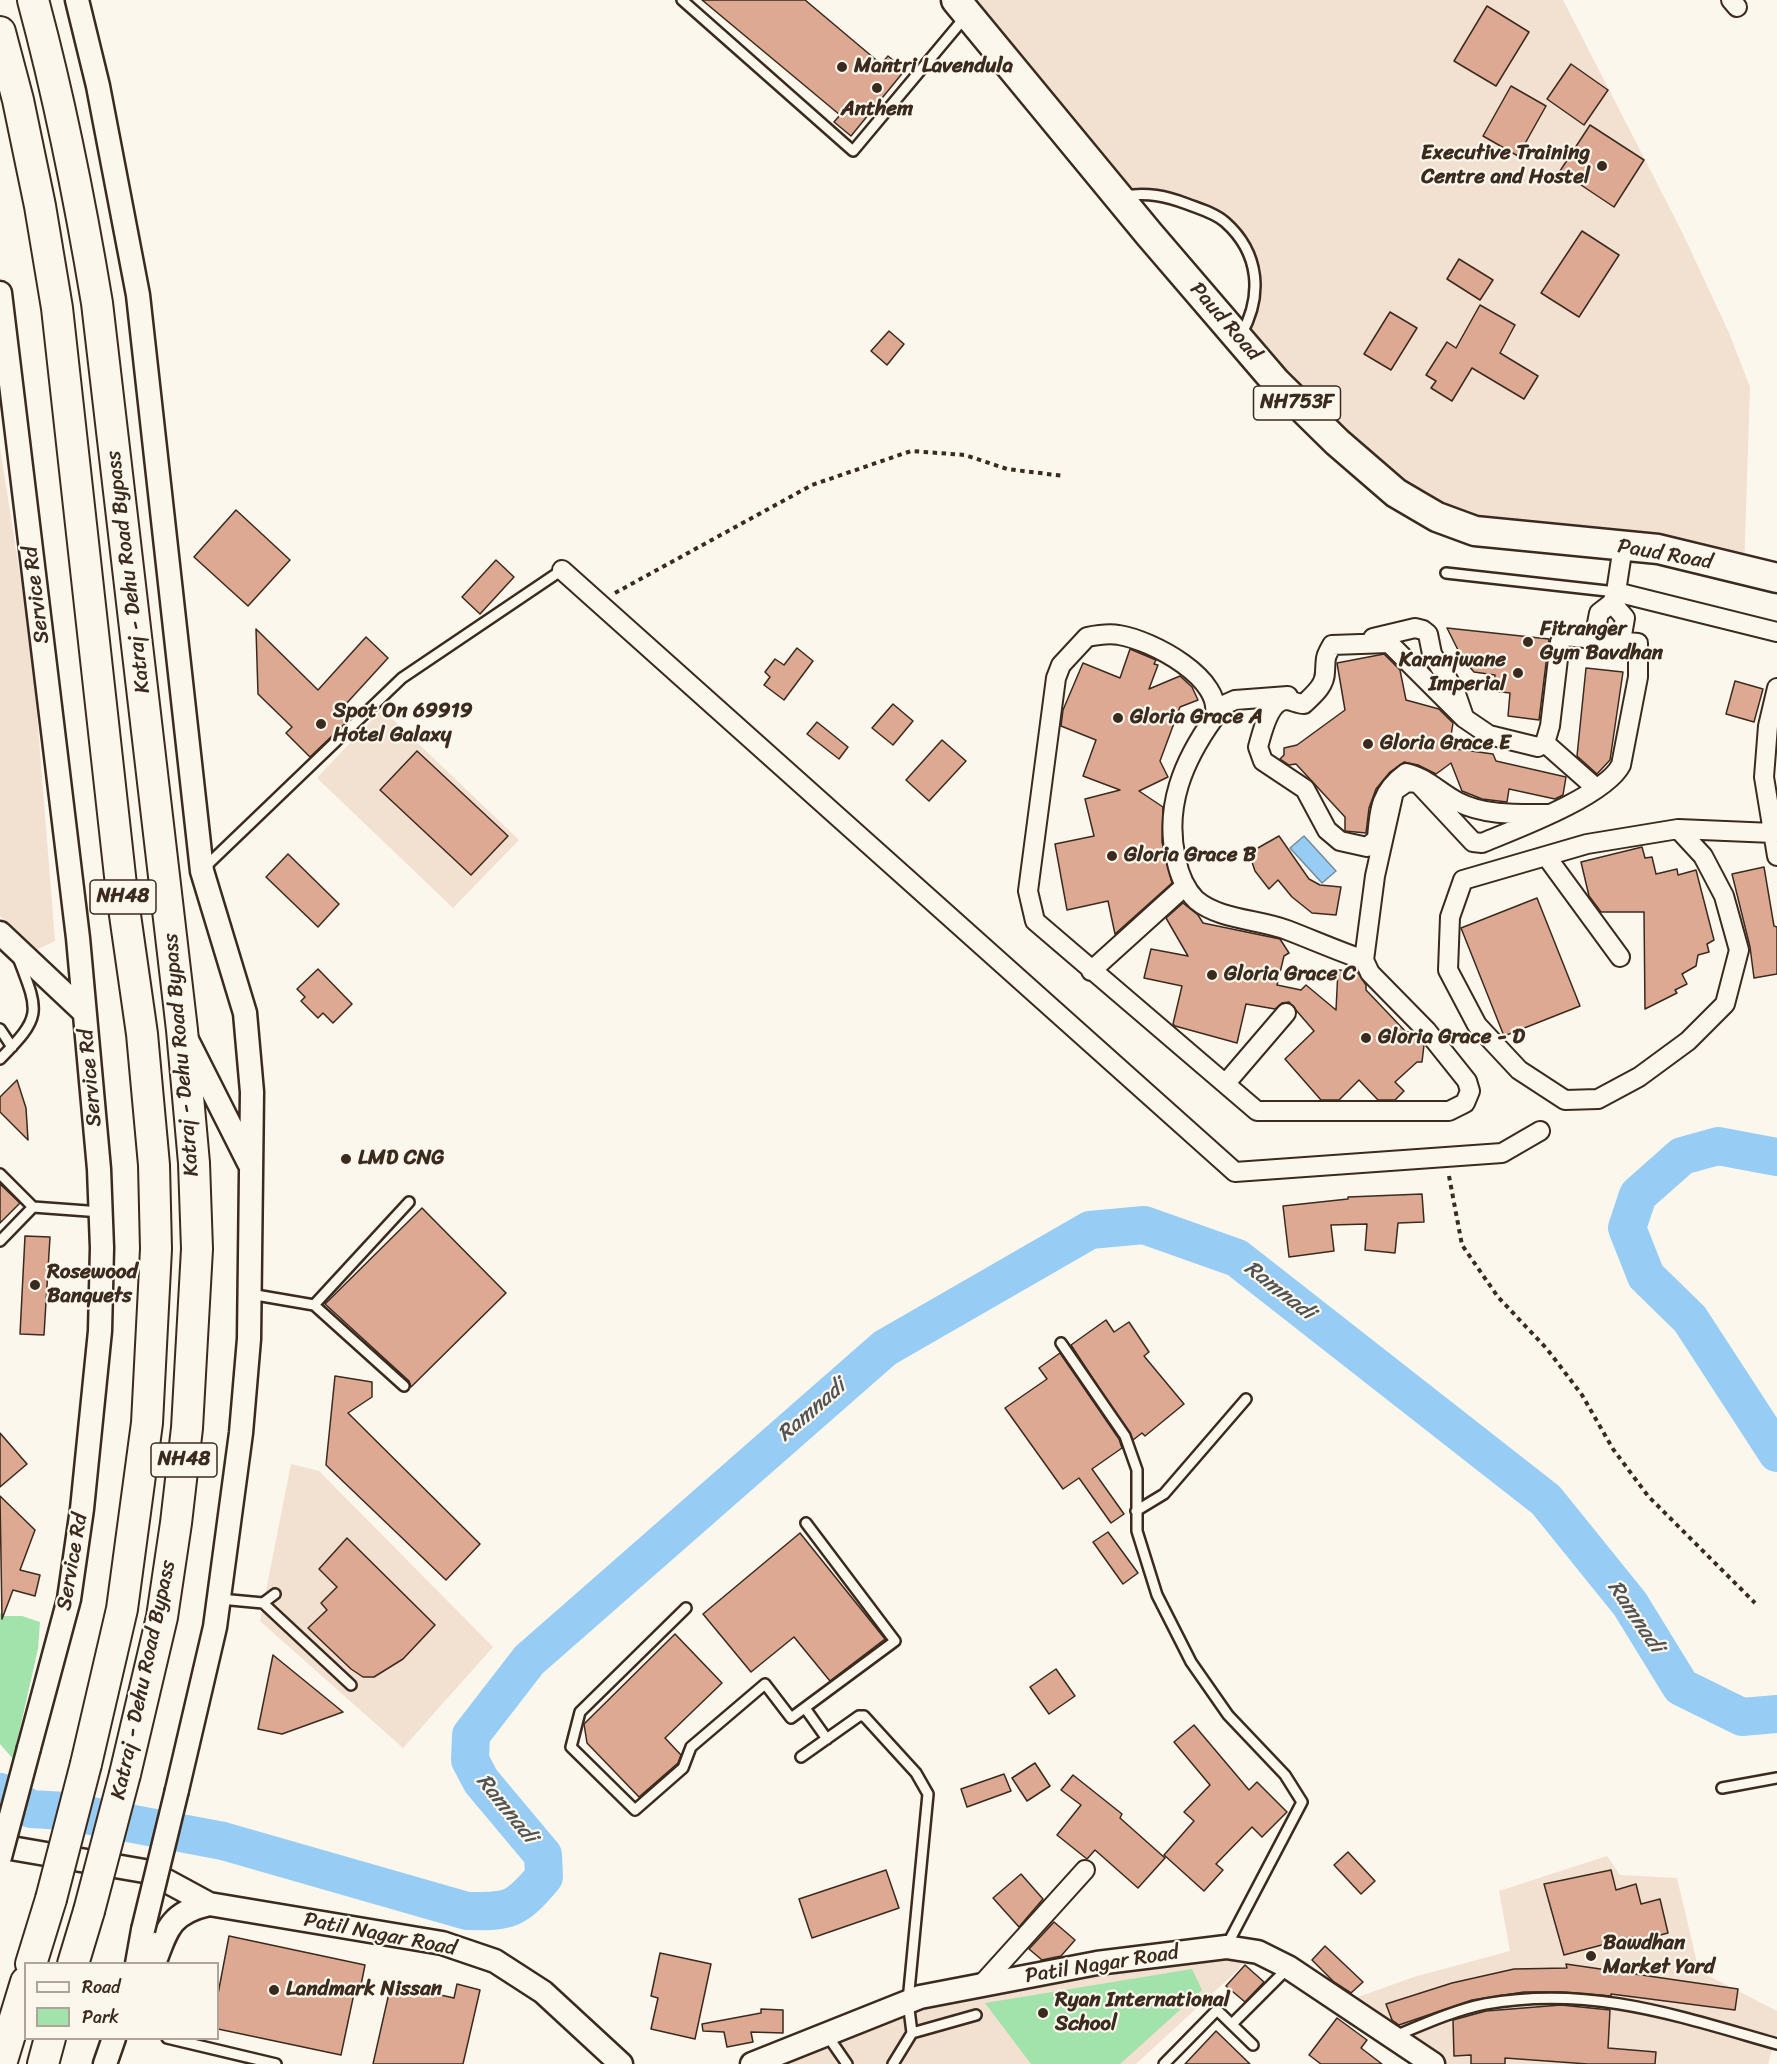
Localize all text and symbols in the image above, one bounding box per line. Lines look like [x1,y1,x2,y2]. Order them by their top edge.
place label: Mantri Lavendula [854,54,1013,80]
marker: Mantri Lavendula [835,60,849,74]
marker: Anthem [870,81,884,95]
place label: Anthem [841,97,913,123]
place label: Executive Training Centre and Hostel [1421,141,1590,191]
marker: Executive Training Centre and Hostel [1595,159,1609,173]
street label: Paud Road [1184,277,1266,367]
road number: NH753F [1254,386,1340,420]
street label: Katraj - Dehu Road Bypass [102,449,156,695]
street label: Paud Road [1615,534,1715,576]
street label: Service Rd [19,545,55,645]
place label: Fitranger Gym Bavdhan [1540,617,1663,667]
marker: Fitranger Gym Bavdhan [1521,635,1535,649]
place label: Karanjwane Imperial [1399,648,1506,698]
marker: Karanjwane Imperial [1511,666,1525,680]
place label: Spot On 69919 Hotel Galaxy [333,699,473,749]
place label: Gloria Grace A [1130,705,1263,731]
marker: Gloria Grace A [1111,711,1125,725]
marker: Spot On 69919 Hotel Galaxy [314,717,328,731]
place label: Gloria Grace E [1380,731,1511,757]
marker: Gloria Grace E [1361,737,1375,751]
place label: Gloria Grace B [1124,843,1256,869]
marker: Gloria Grace B [1105,849,1119,863]
road number: NH48 [90,880,156,914]
street label: Katraj - Dehu Road Bypass [159,932,205,1178]
place label: Gloria Grace C [1224,962,1356,988]
marker: Gloria Grace C [1205,968,1219,982]
place label: Gloria Grace - D [1378,1025,1525,1051]
street label: Service Rd [74,1028,108,1128]
marker: Gloria Grace - D [1359,1031,1373,1045]
place label: LMD CNG [358,1146,445,1172]
marker: LMD CNG [339,1152,353,1166]
water label: Ramnadi [1239,1255,1319,1327]
place label: Rosewood Banquets [47,1260,138,1310]
marker: Rosewood Banquets [28,1278,42,1292]
water label: Ramnadi [772,1374,852,1448]
road number: NH48 [151,1443,217,1477]
street label: Service Rd [52,1512,94,1612]
street label: Katraj - Dehu Road Bypass [106,1558,182,1802]
water label: Ramnadi [1601,1576,1669,1658]
water label: Ramnadi [470,1769,542,1849]
street label: Patil Nagar Road [301,1908,459,1962]
place label: Bawdhan Market Yard [1603,1931,1715,1981]
street label: Patil Nagar Road [1023,1940,1181,1990]
marker: Bawdhan Market Yard [1584,1949,1598,1963]
legend [24,1962,219,2040]
text: Road [82,1971,121,2003]
place label: Landmark Nissan [286,1977,442,2003]
marker: Landmark Nissan [267,1983,281,1997]
place label: Ryan International School [1055,1988,1230,2038]
text: Park [82,2001,119,2033]
marker: Ryan International School [1036,2006,1050,2020]

